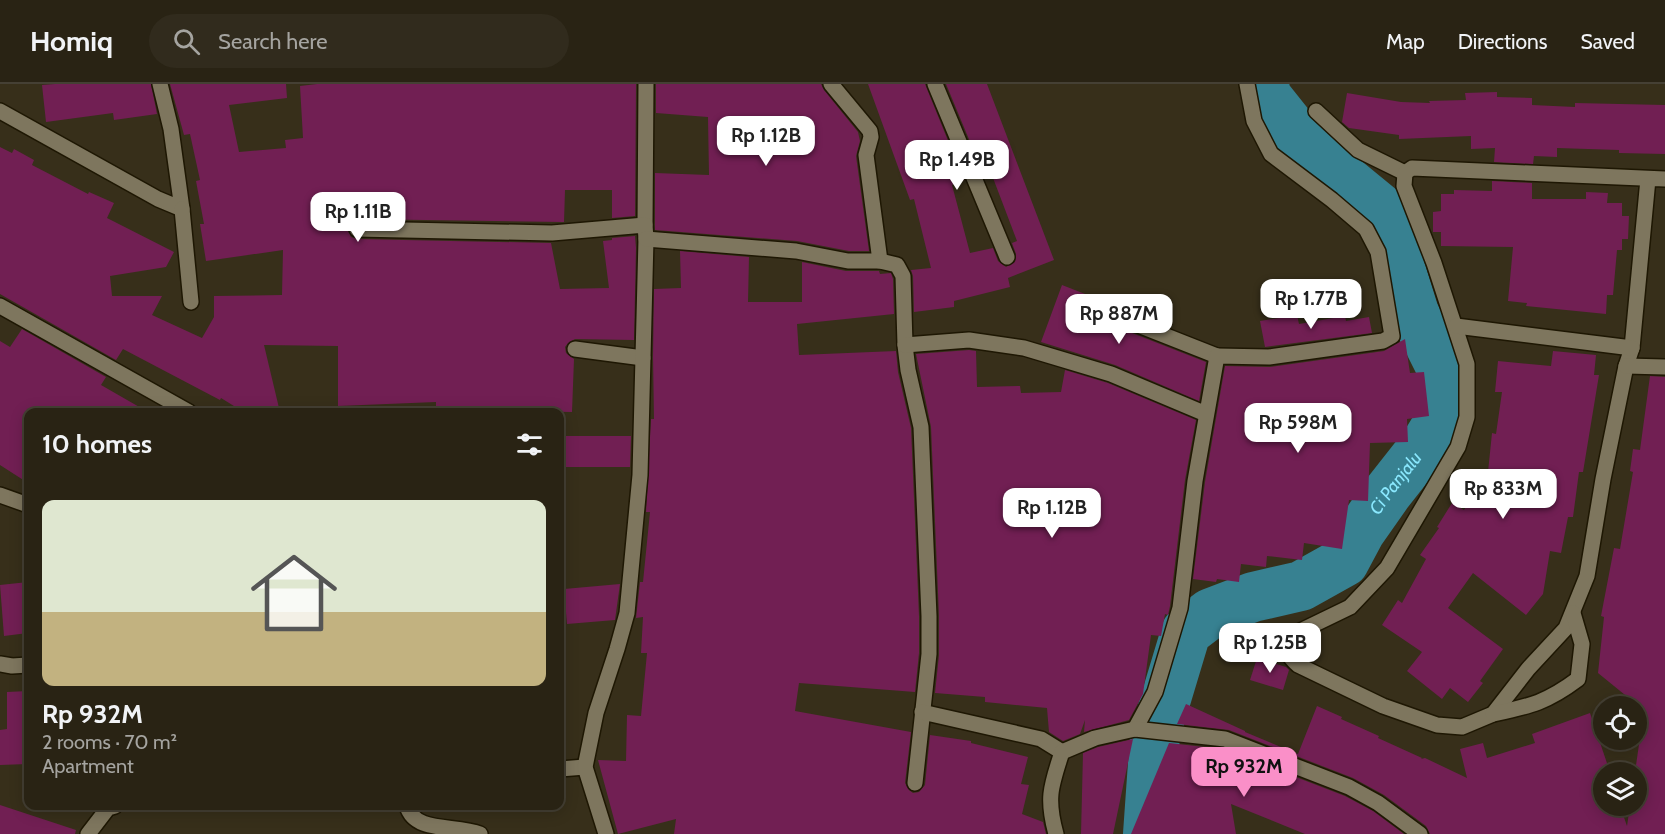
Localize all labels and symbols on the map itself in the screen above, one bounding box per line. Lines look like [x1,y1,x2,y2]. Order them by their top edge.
pin: Rp 1.12B [704,116,828,167]
pin: Rp 1.49B [895,140,1019,191]
pin: Rp 1.11B [296,192,420,243]
pin: Rp 1.77B [1249,279,1373,330]
pin: Rp 887M [1064,294,1174,345]
pin: Rp 598M [1243,403,1353,454]
water label: Ci Panjalu [1365,447,1426,519]
pin: Rp 833M [1448,469,1558,520]
pin: Rp 1.12B [990,488,1114,539]
pin: Rp 1.25B [1208,623,1332,674]
pin: Rp 932M [1189,747,1299,798]

